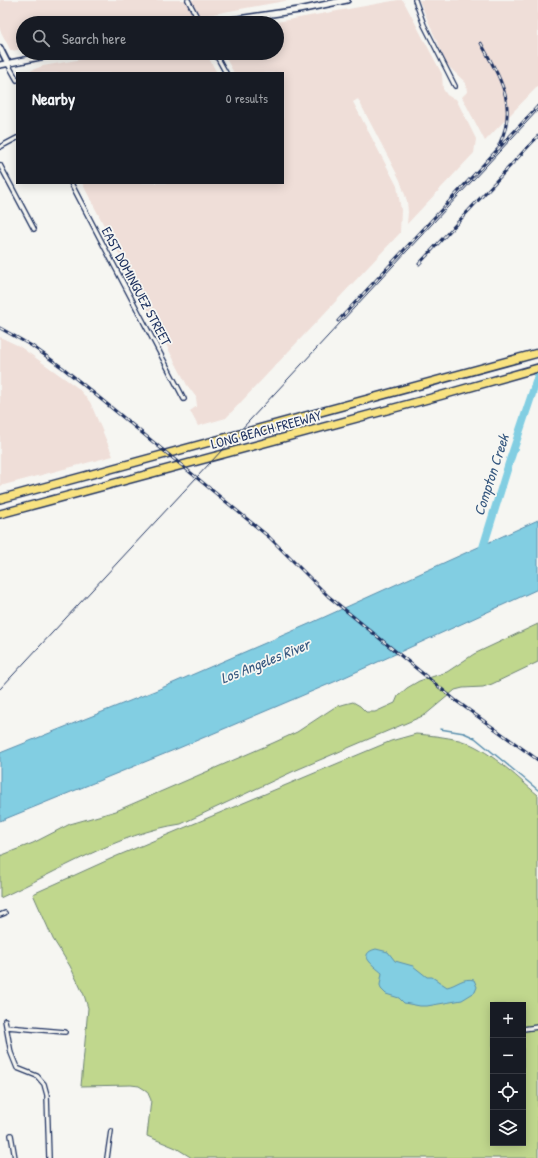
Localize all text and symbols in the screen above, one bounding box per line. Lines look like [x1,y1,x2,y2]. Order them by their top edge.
search box [16,16,284,60]
icon: search [30,27,52,49]
text: Search here [62,28,126,49]
text: Nearby [32,87,75,110]
text: 0 results [226,89,268,107]
street label: EAST DOMINGUEZ STREET [98,223,177,349]
street label: LONG BEACH FREEWAY [209,405,324,453]
water label: Compton Creek [468,430,515,518]
water label: Los Angeles River [217,633,315,688]
map controls [490,1002,526,1146]
button: + [490,1002,526,1038]
button: − [490,1038,526,1074]
button: locate [490,1074,526,1110]
button: layers [490,1110,526,1146]

